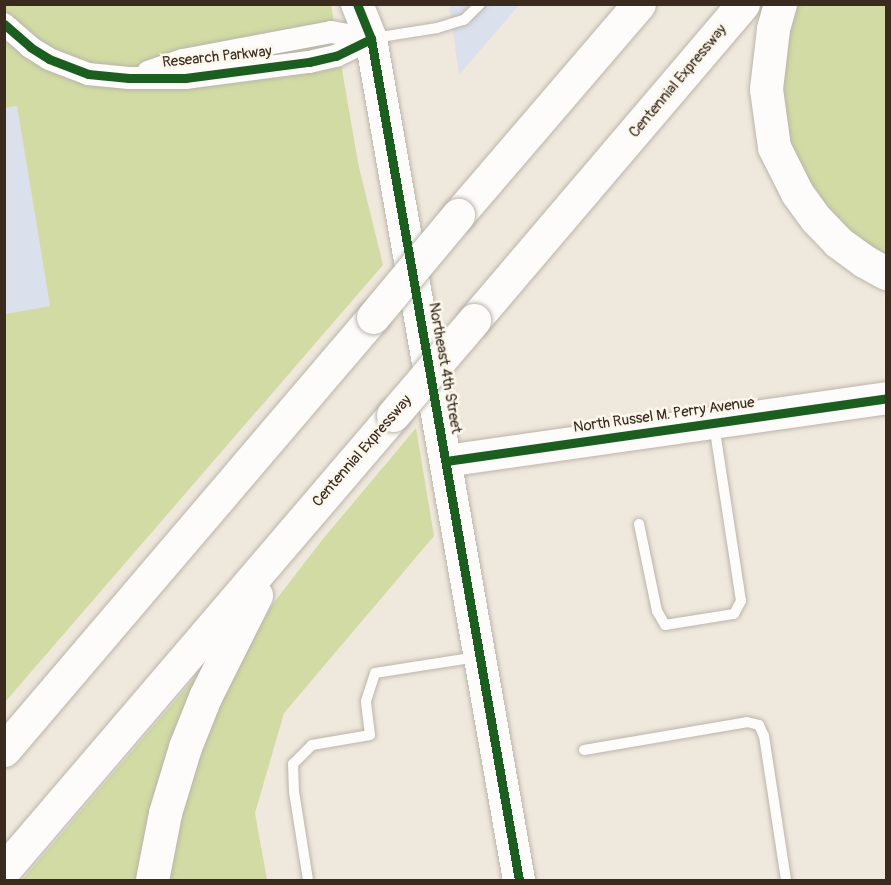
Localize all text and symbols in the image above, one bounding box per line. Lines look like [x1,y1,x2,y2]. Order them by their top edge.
street label: Centennial Expressway [625,21,731,141]
street label: Research Parkway [161,42,273,72]
street label: Northeast 4th Street [425,301,465,435]
street label: Centennial Expressway [309,391,415,511]
street label: North Russel M. Perry Avenue [572,393,756,437]

